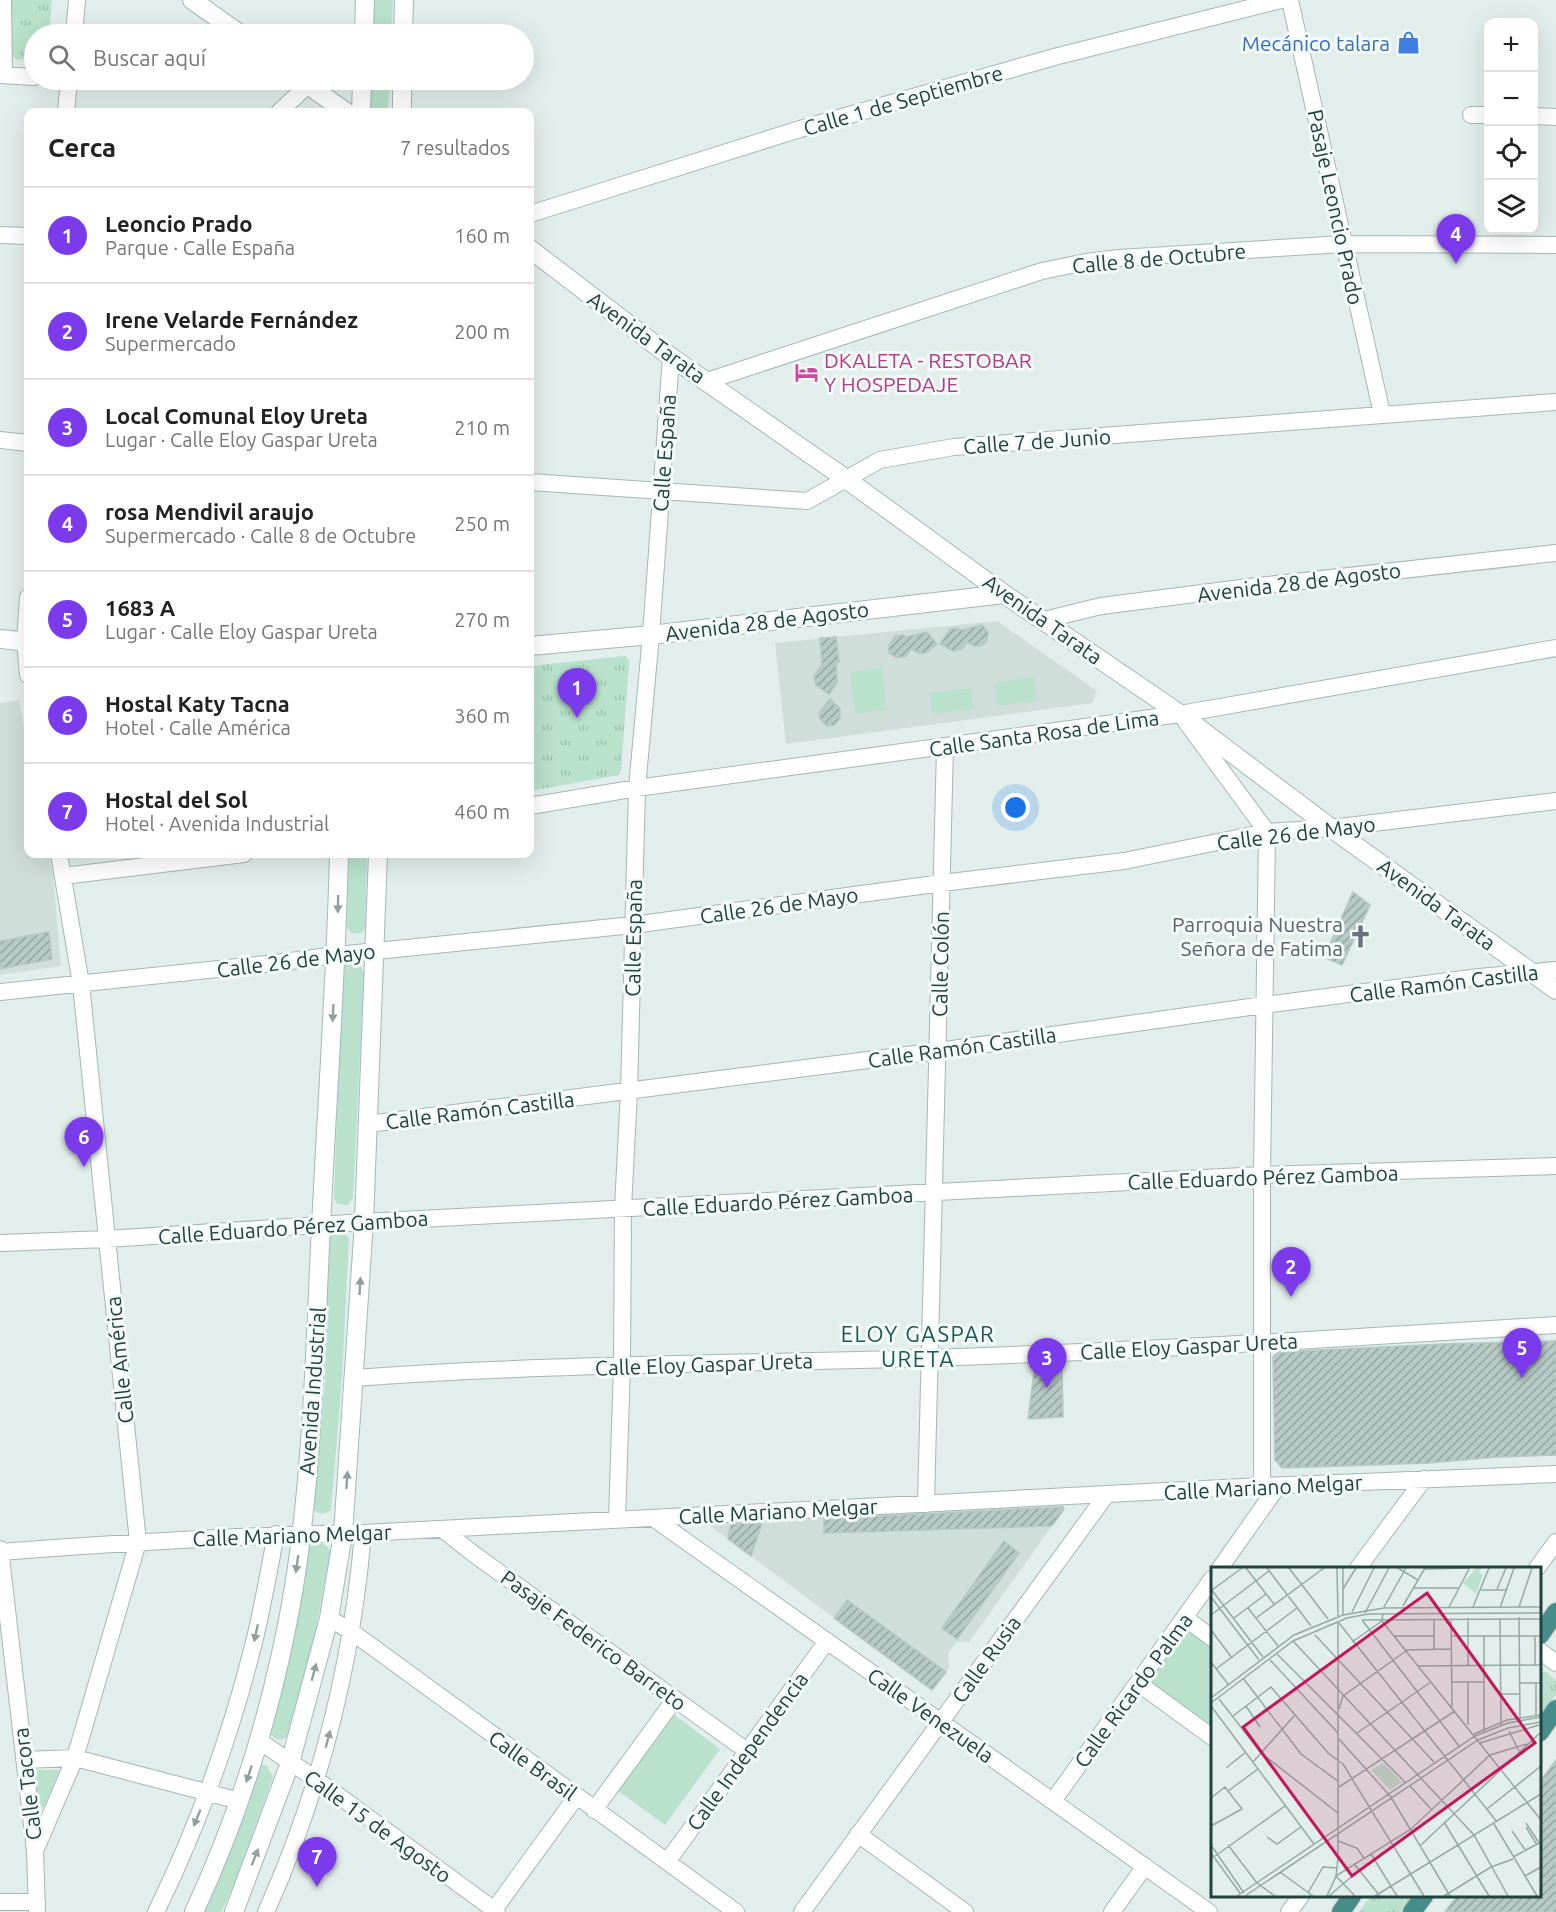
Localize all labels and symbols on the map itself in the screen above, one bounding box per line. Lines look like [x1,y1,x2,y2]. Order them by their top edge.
shop icon: Mecánico talara [1395,30,1421,56]
place label: Mecánico talara [1242,31,1390,55]
street label: Calle 1 de Septiembre [801,60,1005,140]
street label: Pasaje Leoncio Prado [1304,107,1368,307]
pin: 4 [1436,214,1476,264]
street label: Calle 8 de Octubre [1071,238,1247,278]
street label: Avenida Tarata [583,286,711,388]
place label: DKALETA - RESTOBAR Y HOSPEDAJE [824,348,1032,396]
hotel icon: DKALETA - RESTOBAR Y HOSPEDAJE [793,359,819,385]
street label: Calle España [648,393,680,513]
street label: Calle 7 de Junio [962,424,1112,458]
street label: Avenida 28 de Agosto [1196,558,1402,606]
street label: Avenida Tarata [979,569,1107,669]
street label: Avenida 28 de Agosto [664,597,870,645]
pin: 1 [558,668,596,718]
street label: Calle Santa Rosa de Lima [927,705,1161,761]
your location [1001,793,1030,822]
street label: Calle 26 de Mayo [1215,811,1377,855]
street label: Avenida Tarata [1373,853,1501,955]
street label: Calle España [620,879,646,997]
street label: Calle 26 de Mayo [698,882,860,928]
one-way arrow [333,895,342,914]
street label: Calle Colón [927,911,953,1017]
place label: Parroquia Nuestra Señora de Fatima [1172,912,1343,960]
church icon: Parroquia Nuestra Señora de Fatima [1348,923,1374,949]
street label: Calle 26 de Mayo [215,938,377,982]
street label: Calle Ramón Castilla [1348,960,1540,1006]
one-way arrow [329,1004,338,1023]
street label: Calle Ramón Castilla [866,1022,1058,1072]
street label: Calle Ramón Castilla [384,1087,576,1133]
pin: 6 [64,1118,104,1167]
street label: Calle Eduardo Pérez Gamboa [1127,1160,1399,1194]
street label: Calle Eduardo Pérez Gamboa [642,1182,914,1220]
street label: Calle Eduardo Pérez Gamboa [157,1206,429,1248]
pin: 2 [1272,1248,1310,1297]
one-way arrow [355,1276,364,1295]
street label: Calle América [100,1295,138,1425]
street label: Avenida Industrial [294,1306,330,1476]
district label: ELOY GASPAR URETA [841,1321,995,1371]
street label: Calle Eloy Gaspar Ureta [1079,1328,1299,1364]
pin: 5 [1502,1328,1541,1378]
pin: 3 [1028,1338,1066,1388]
street label: Calle Eloy Gaspar Ureta [595,1348,813,1380]
street label: Calle Mariano Melgar [1163,1470,1363,1504]
one-way arrow [342,1471,351,1490]
street label: Calle Mariano Melgar [678,1494,878,1528]
street label: Calle Mariano Melgar [192,1520,392,1550]
one-way arrow [292,1554,302,1573]
street label: Pasaje Federico Barreto [497,1565,691,1715]
inset map [1211,1567,1541,1897]
street label: Calle Ricardo Palma [1069,1608,1197,1772]
street label: Calle Rusia [947,1611,1025,1707]
one-way arrow [251,1624,260,1643]
one-way arrow [310,1663,320,1681]
street label: Calle Venezuela [863,1663,999,1767]
street label: Calle Independencia [682,1667,812,1835]
street label: Calle Brasil [484,1725,582,1805]
street label: Calle Tacora [8,1726,46,1842]
one-way arrow [324,1730,333,1748]
one-way arrow [243,1765,253,1783]
street label: Calle 15 de Agosto [300,1765,456,1887]
one-way arrow [192,1810,202,1828]
pin: 7 [298,1838,336,1887]
one-way arrow [250,1848,260,1866]

